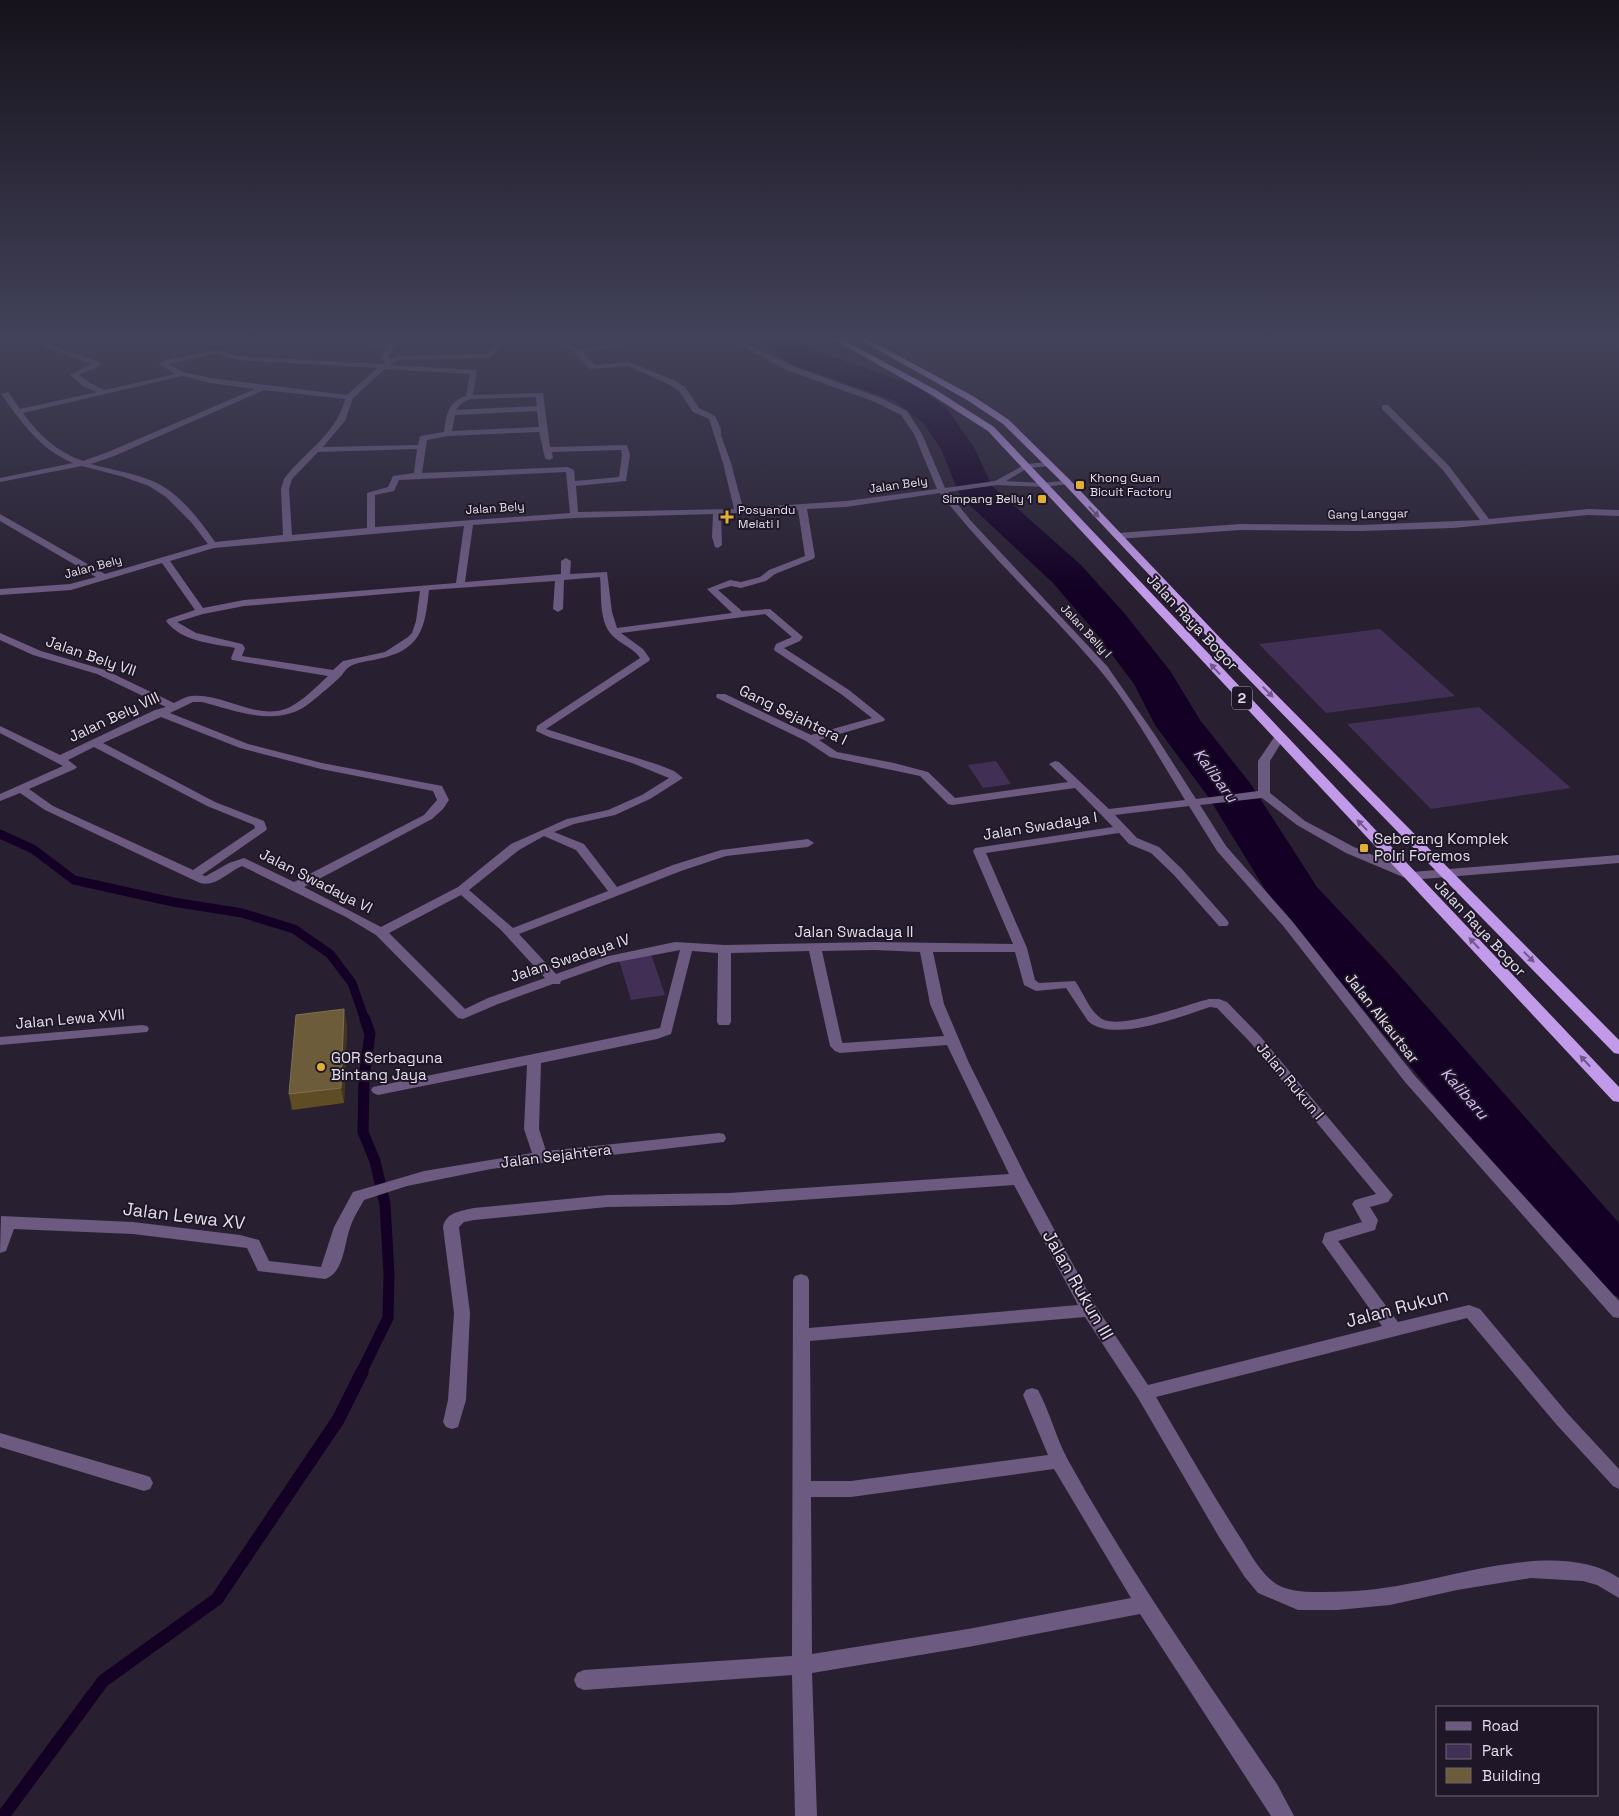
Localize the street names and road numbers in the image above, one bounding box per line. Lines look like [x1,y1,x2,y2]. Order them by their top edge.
street label: Jalan Bely [868,473,928,497]
street label: Jalan Bely [465,498,525,518]
street label: Gang Langgar [1328,505,1409,523]
street label: Jalan Bely [62,552,124,582]
street label: Jalan Raya Bogor [1143,569,1242,674]
street label: Jalan Belly I [1057,601,1115,661]
street label: Jalan Bely VII [43,631,139,680]
street label: Gang Sejahtera I [736,680,850,749]
road number: 2 [1232,686,1252,710]
street label: Jalan Bely VIII [65,687,162,746]
street label: Jalan Swadaya I [981,807,1098,844]
street label: Jalan Swadaya VI [256,844,376,917]
street label: Jalan Raya Bogor [1431,875,1530,980]
street label: Jalan Swadaya II [794,922,914,941]
street label: Jalan Swadaya IV [508,929,632,986]
street label: Jalan Alkautsar [1341,969,1424,1067]
street label: Jalan Lewa XVII [14,1004,126,1033]
street label: Jalan Rukun I [1253,1038,1328,1123]
street label: Jalan Sejahtera [499,1139,613,1172]
street label: Jalan Lewa XV [122,1197,247,1234]
street label: Jalan Rukun III [1038,1226,1119,1344]
street label: Jalan Rukun [1343,1283,1451,1332]

